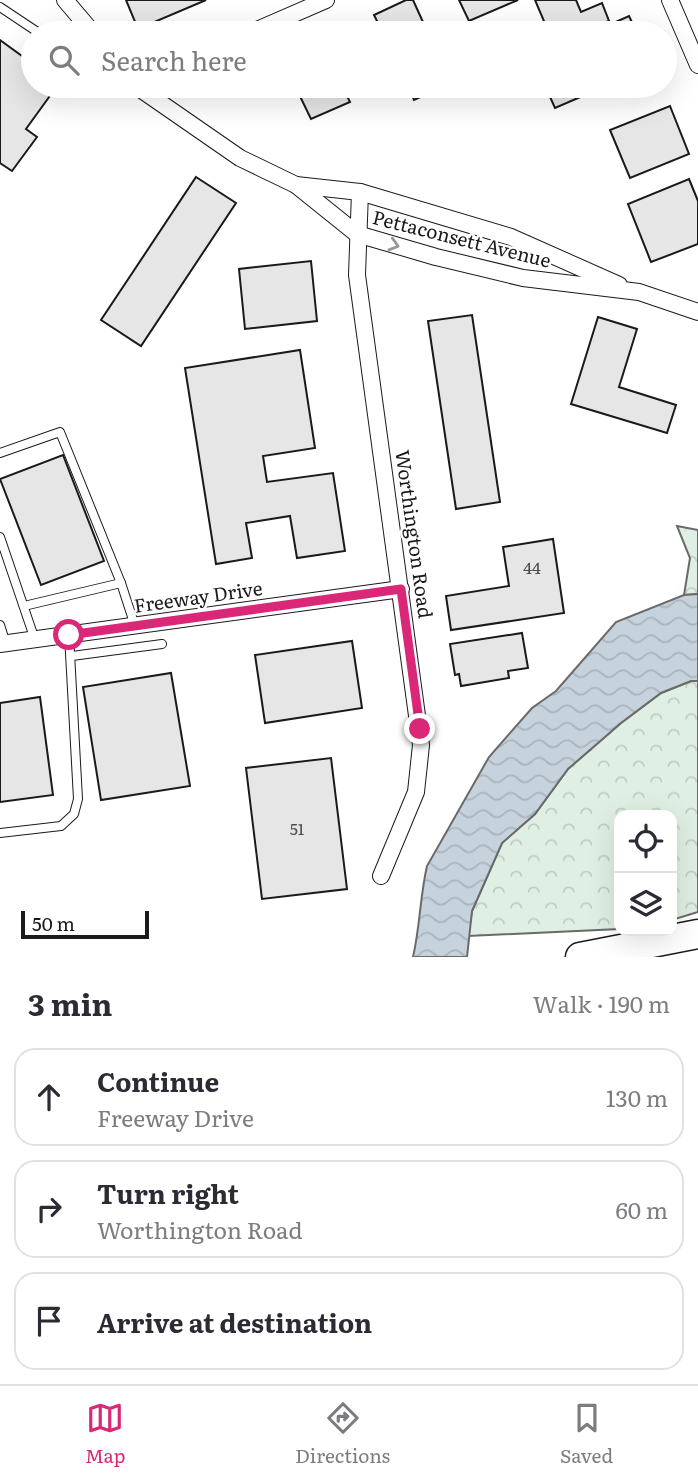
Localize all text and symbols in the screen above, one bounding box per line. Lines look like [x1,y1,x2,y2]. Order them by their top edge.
search box [21,21,677,98]
text: Search here [101,40,247,79]
icon: search [45,41,83,79]
street label: Pettaconsett Avenue [370,202,554,274]
one-way arrow [388,236,400,251]
street label: Worthington Road [389,448,441,620]
house number: 44 [523,555,541,579]
street label: Freeway Drive [132,573,264,619]
route start [53,619,84,650]
route end [404,713,435,744]
map controls [614,810,677,936]
button: locate [614,810,677,873]
house number: 51 [290,816,305,840]
button: layers [614,873,677,936]
scale bar [21,908,149,940]
text: 50 m [32,909,75,937]
text: 3 min [28,981,112,1025]
text: Walk · 190 m [533,986,670,1020]
text: Continue [97,1061,219,1100]
icon: ahead [30,1078,68,1116]
text: 130 m [606,1080,668,1114]
text: Freeway Drive [97,1100,254,1134]
text: Turn right [97,1173,239,1212]
icon: right [30,1190,68,1228]
text: 60 m [615,1192,668,1226]
text: Worthington Road [97,1212,302,1246]
icon: arrive [30,1302,68,1340]
text: Arrive at destination [97,1302,372,1341]
tab: Map [85,1399,125,1469]
tab: Directions [295,1399,390,1469]
tab: Saved [560,1399,613,1469]

